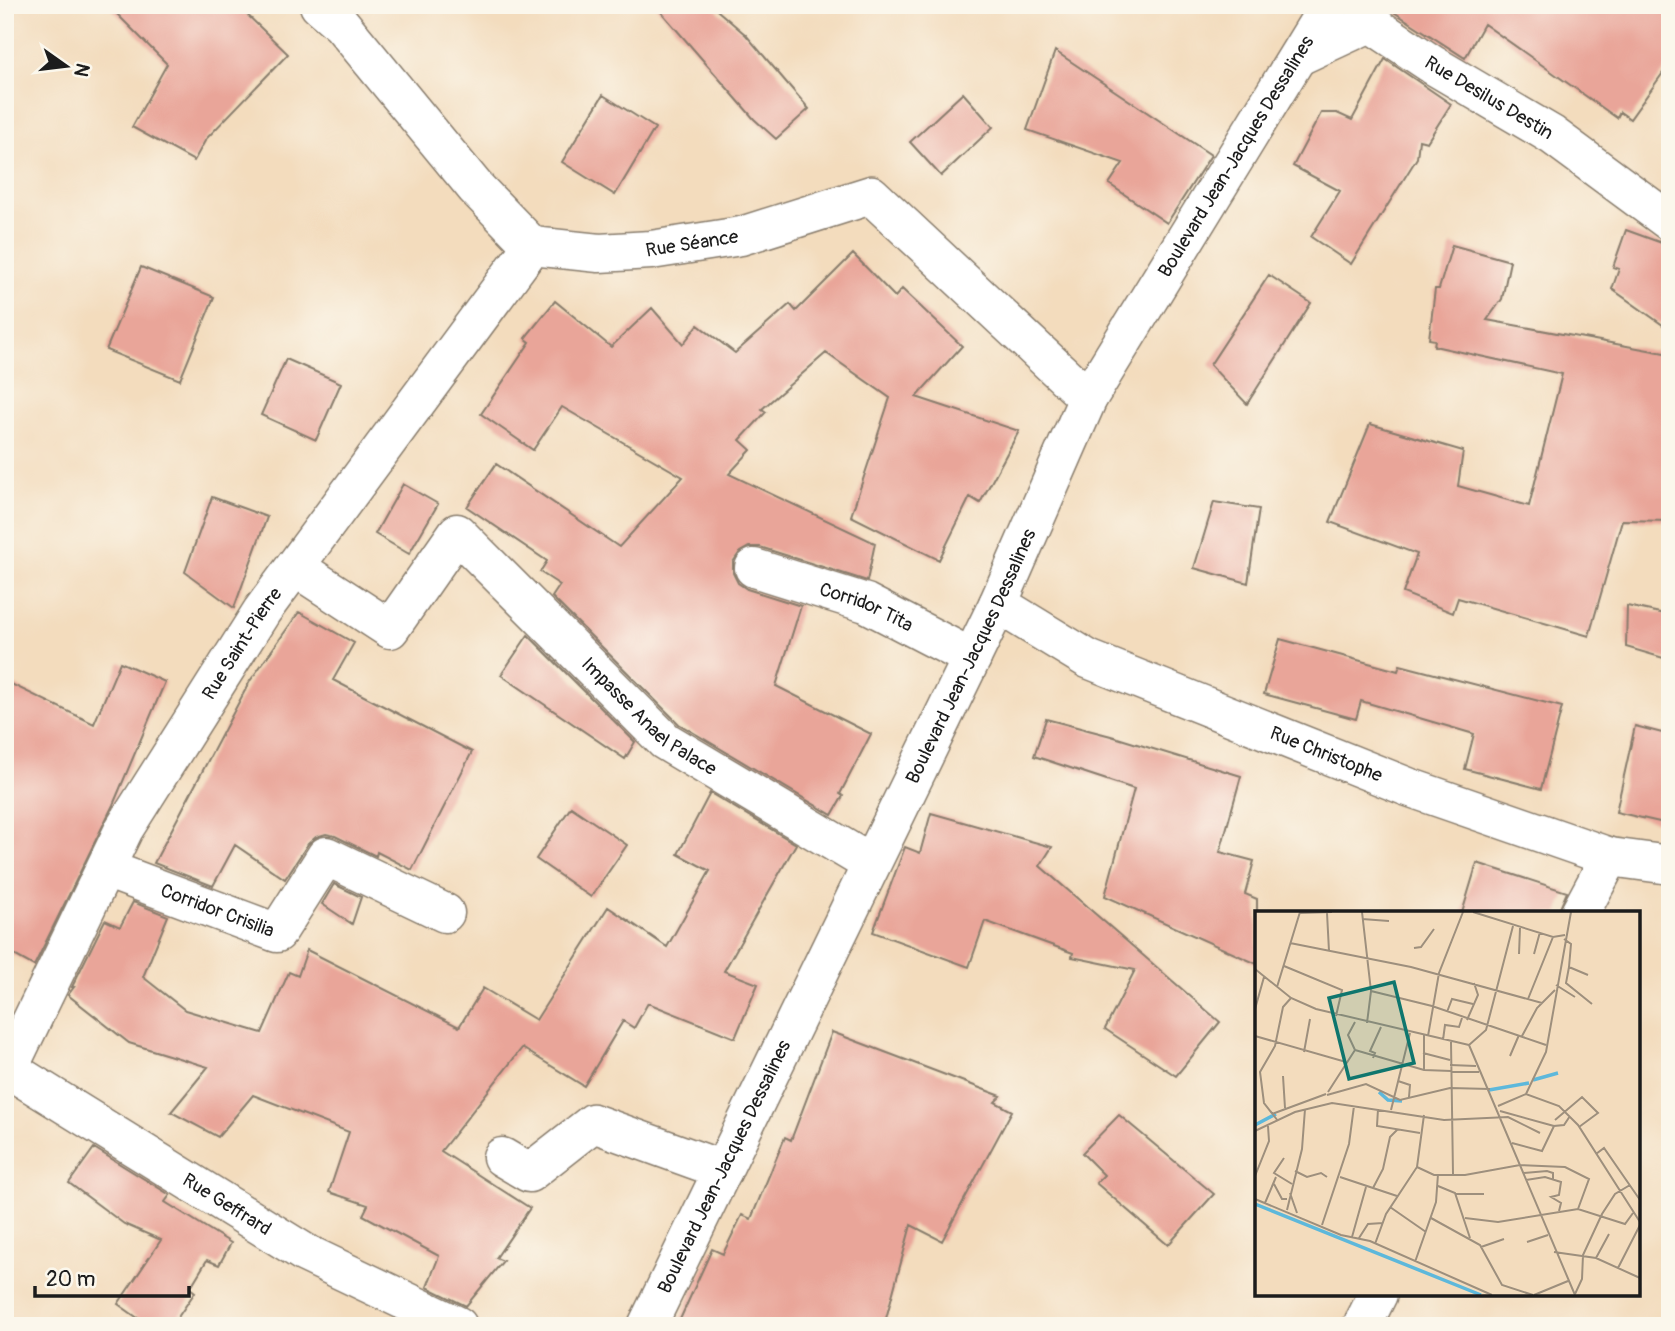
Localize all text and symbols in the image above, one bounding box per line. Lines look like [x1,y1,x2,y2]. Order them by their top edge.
street label: Boulevard Jean-Jacques Dessalines [1153,31,1320,282]
north arrow [32,32,102,102]
street label: Rue Desilus Destin [1420,51,1558,145]
text: N [68,61,95,79]
street label: Rue Séance [644,225,741,263]
street label: Boulevard Jean-Jacques Dessalines [901,525,1041,788]
street label: Corridor Tita [817,577,917,637]
street label: Rue Saint-Pierre [197,582,288,704]
street label: Impasse Anael Palace [576,652,722,781]
street label: Rue Christophe [1267,721,1386,788]
street label: Corridor Crisilia [157,879,278,943]
inset map [1255,911,1640,1296]
street label: Boulevard Jean-Jacques Dessalines [653,1036,796,1297]
street label: Rue Geffrard [178,1168,276,1241]
scale bar [35,1254,189,1298]
text: 20 m [46,1266,95,1293]

